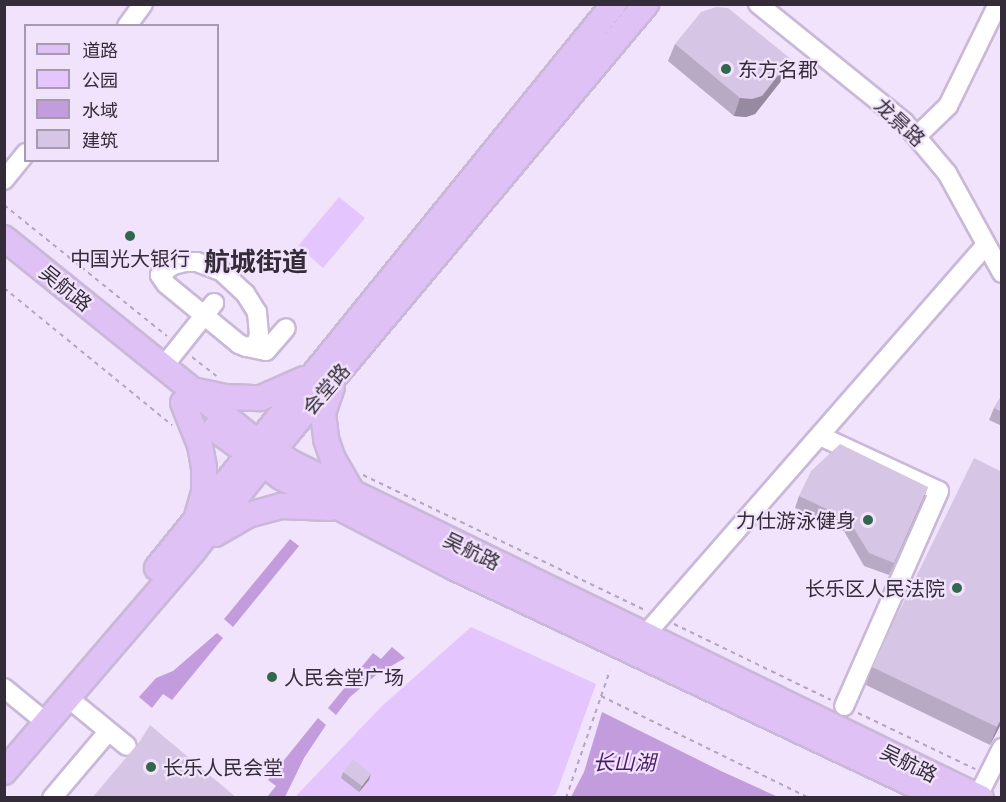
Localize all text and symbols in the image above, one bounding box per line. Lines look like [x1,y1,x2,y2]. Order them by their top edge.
legend [24,24,219,162]
text: 道路 [82,39,118,61]
place label: 东方名郡 [738,57,818,81]
marker: 东方名郡 [719,62,733,76]
text: 公园 [82,69,118,91]
street label: 龙景路 [870,93,930,151]
text: 水域 [82,99,118,121]
text: 建筑 [82,129,118,151]
marker: 中国光大银行 [123,229,137,243]
district label: 航城街道 [204,245,308,277]
place label: 中国光大银行 [70,246,190,270]
street label: 吴航路 [35,260,97,316]
street label: 会堂路 [297,358,355,420]
place label: 力仕游泳健身 [736,508,856,532]
marker: 力仕游泳健身 [861,513,875,527]
street label: 吴航路 [440,527,504,575]
place label: 长乐区人民法院 [805,576,945,600]
marker: 长乐区人民法院 [950,581,964,595]
place label: 人民会堂广场 [284,665,404,689]
marker: 人民会堂广场 [265,670,279,684]
street label: 吴航路 [877,739,941,787]
water label: 长山湖 [593,749,655,775]
place label: 长乐人民会堂 [163,755,283,779]
marker: 长乐人民会堂 [144,760,158,774]

